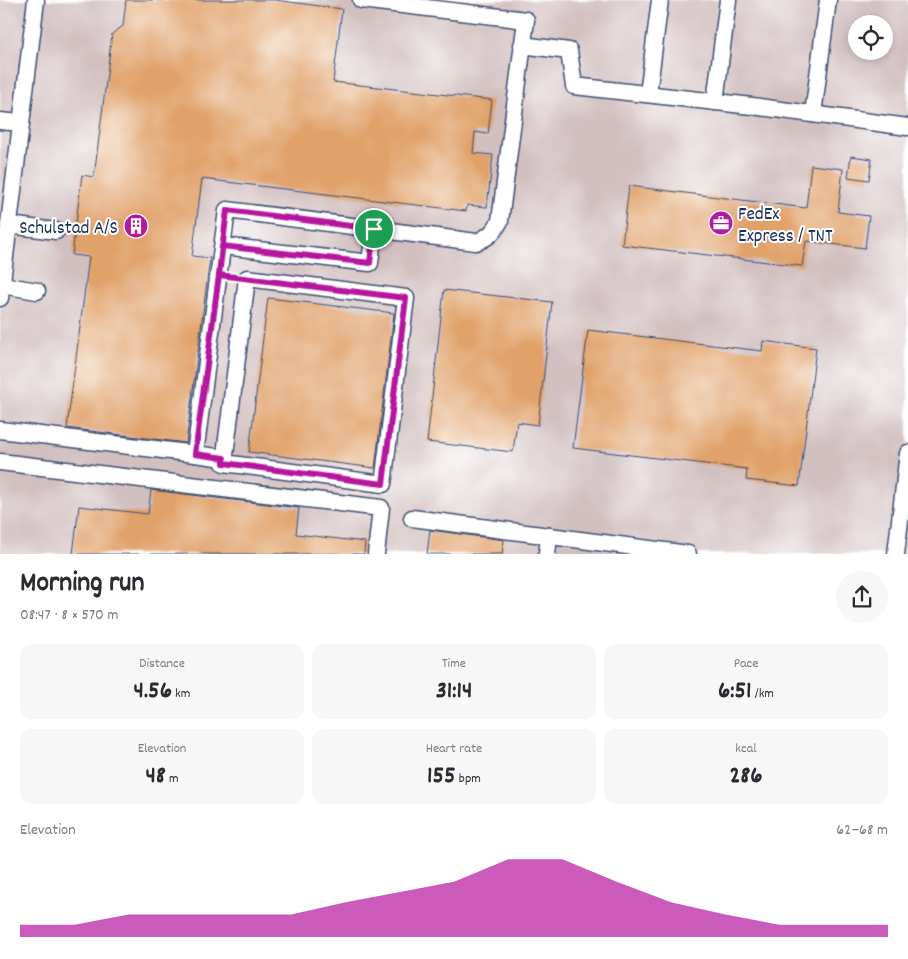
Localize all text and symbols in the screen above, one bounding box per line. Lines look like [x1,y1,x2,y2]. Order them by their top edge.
map controls [848,15,893,60]
button: locate [848,15,893,60]
place label: FedEx Express / TNT [738,202,833,251]
pin [353,208,395,250]
office icon: FedEx Express / TNT [708,210,734,236]
building icon: Schulstad A/S [123,213,149,239]
icon: arrive [360,215,388,243]
place label: Schulstad A/S [19,216,118,243]
text: Morning run [20,565,144,605]
button: share [836,571,888,623]
text: 08:47 · 8 × 570 m [20,604,118,627]
text: Distance [139,654,185,674]
text: Time [442,654,466,674]
text: Pace [734,654,758,674]
text: 4.56 [134,674,172,710]
text: 31:14 [436,674,472,710]
text: 6:51 [718,674,751,710]
text: km [172,684,190,704]
text: /km [751,684,774,704]
text: Elevation [138,739,186,759]
text: Heart rate [426,739,482,759]
text: kcal [735,739,757,759]
text: 48 [145,759,166,795]
text: 155 [427,759,456,795]
text: 286 [729,759,763,795]
text: m [166,769,179,789]
text: bpm [456,769,481,789]
text: Elevation [20,819,76,842]
text: 62–68 m [836,819,888,842]

